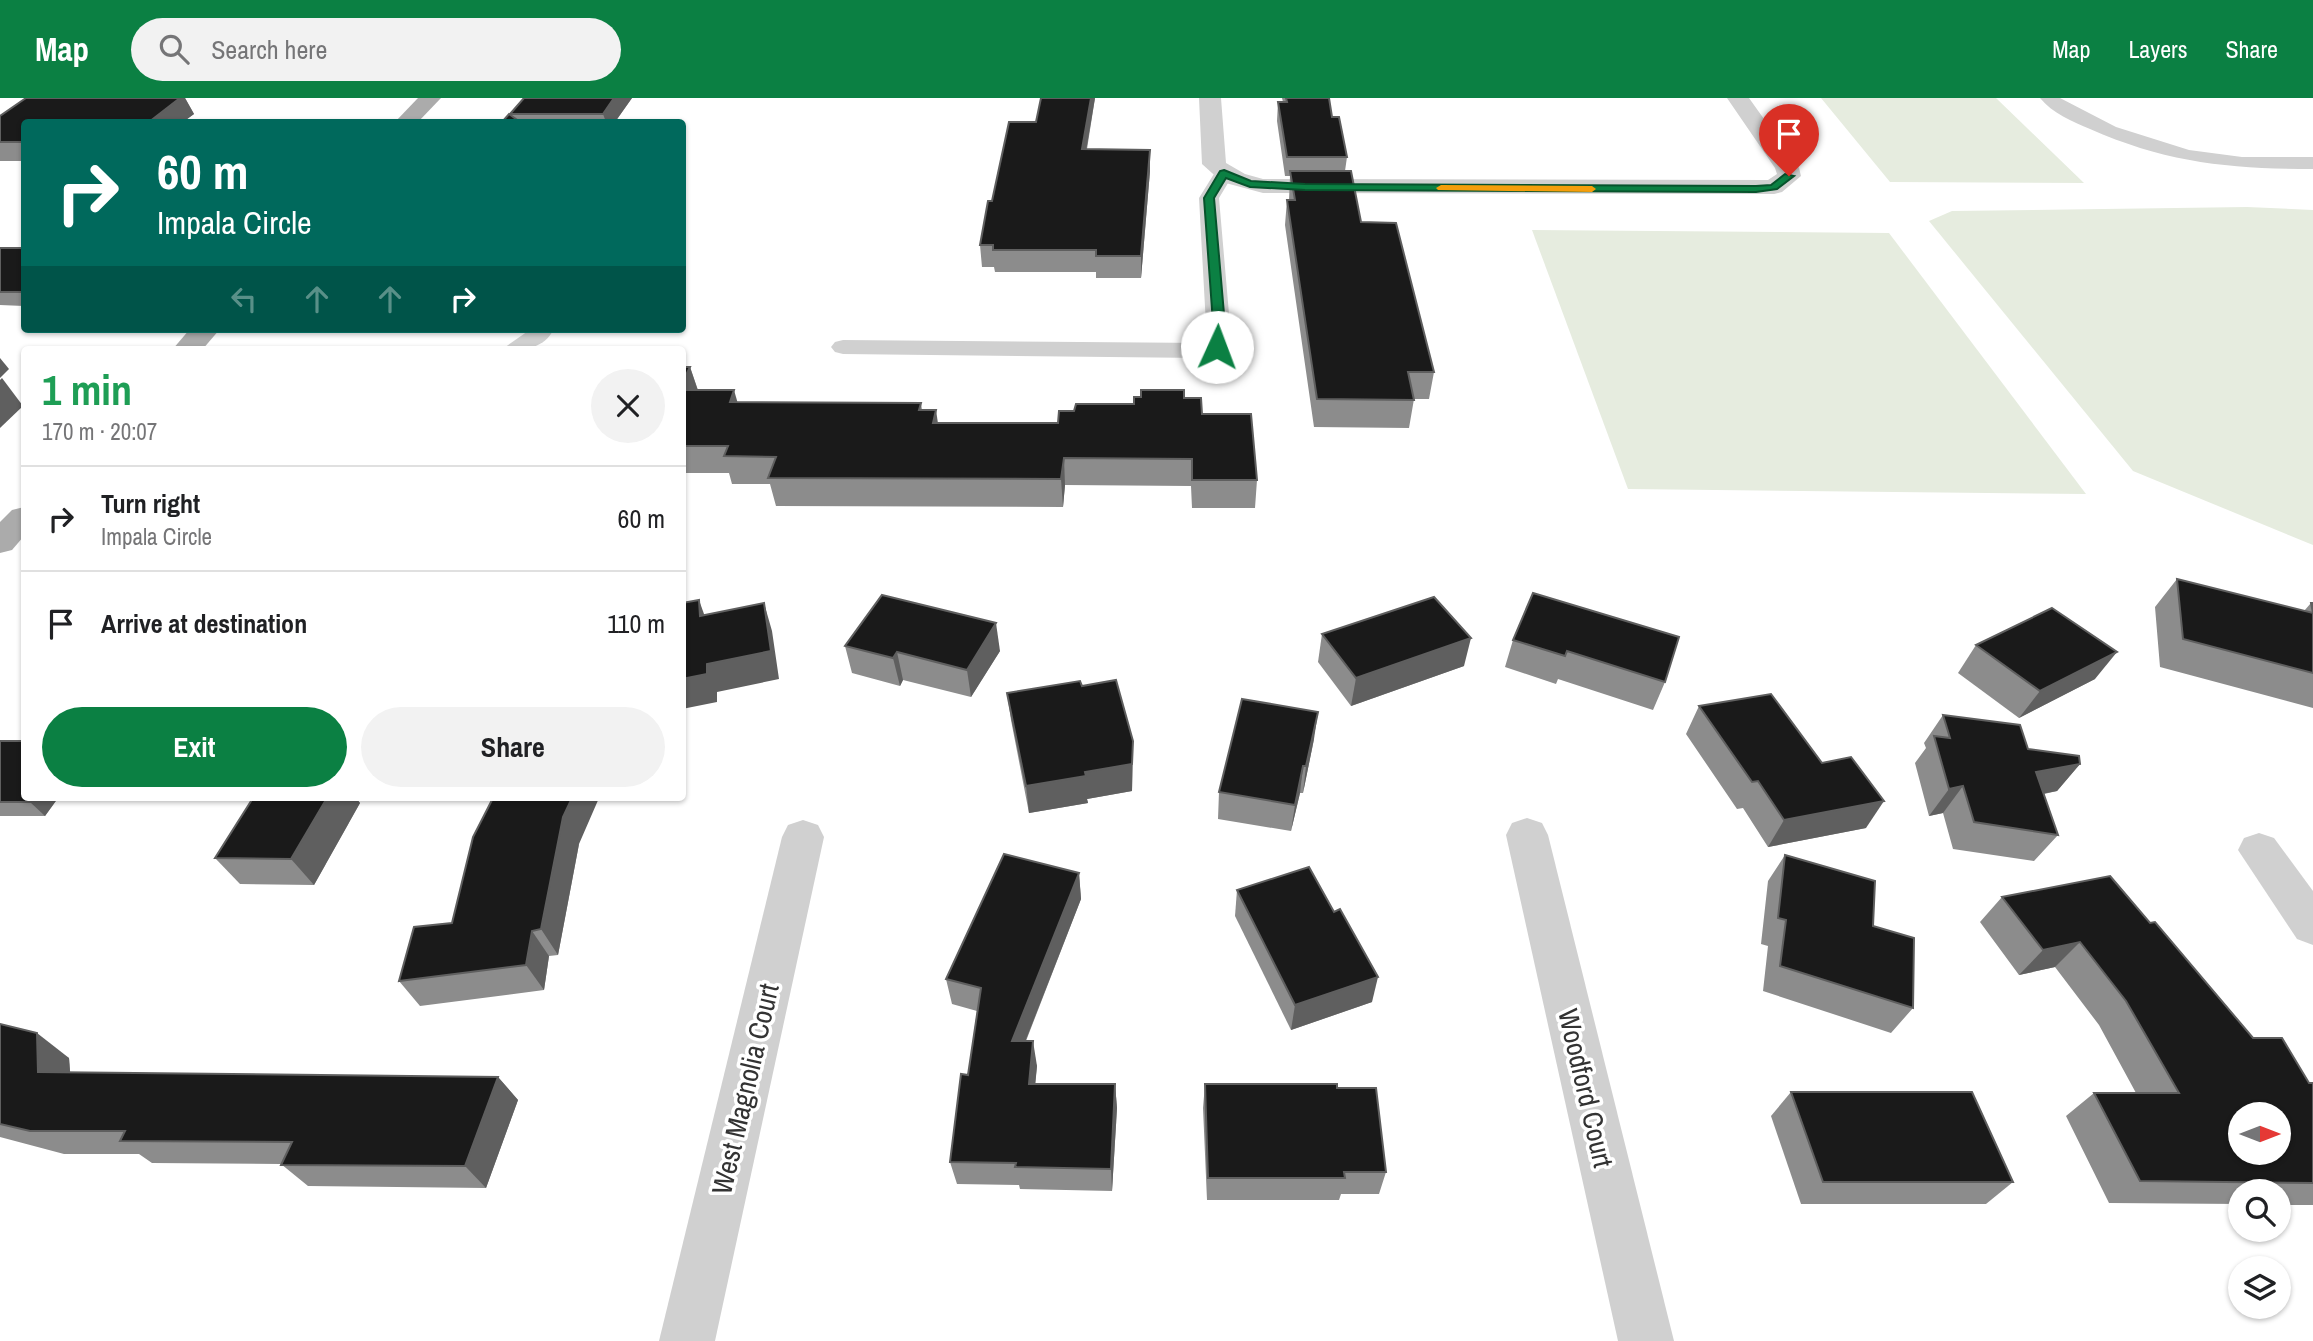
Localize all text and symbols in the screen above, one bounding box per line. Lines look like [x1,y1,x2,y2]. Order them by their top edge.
search box [131,18,621,81]
text: Map [35,27,89,71]
icon: search [155,30,193,68]
text: Search here [211,32,327,67]
text: Map [2052,33,2090,65]
text: Layers [2128,33,2187,65]
text: Share [2225,33,2278,65]
pin [1759,104,1819,176]
icon: arrive [1770,115,1808,153]
text: 60 m [157,138,249,204]
icon: right [42,147,133,238]
text: Impala Circle [157,201,312,244]
icon: left [225,280,263,318]
icon: ahead [298,280,336,318]
icon: ahead [371,280,409,318]
icon: right [444,280,482,318]
position arrow [1180,310,1254,384]
text: 1 min [42,362,132,418]
button: close [591,369,665,443]
text: 170 m · 20:07 [42,416,157,447]
text: Turn right [101,486,200,521]
icon: right [42,500,80,538]
text: 60 m [618,501,665,536]
text: Impala Circle [101,521,212,552]
icon: arrive [42,605,80,643]
text: Arrive at destination [101,606,307,641]
text: 110 m [607,606,665,641]
button: Exit [42,707,347,787]
button: Share [361,707,665,787]
street label: West Magnolia Court [702,980,788,1198]
street label: Woodford Court [1549,1005,1623,1171]
north arrow [2228,1102,2291,1166]
map controls [2228,1102,2291,1319]
button: search [2228,1179,2291,1242]
button: layers [2228,1256,2291,1319]

